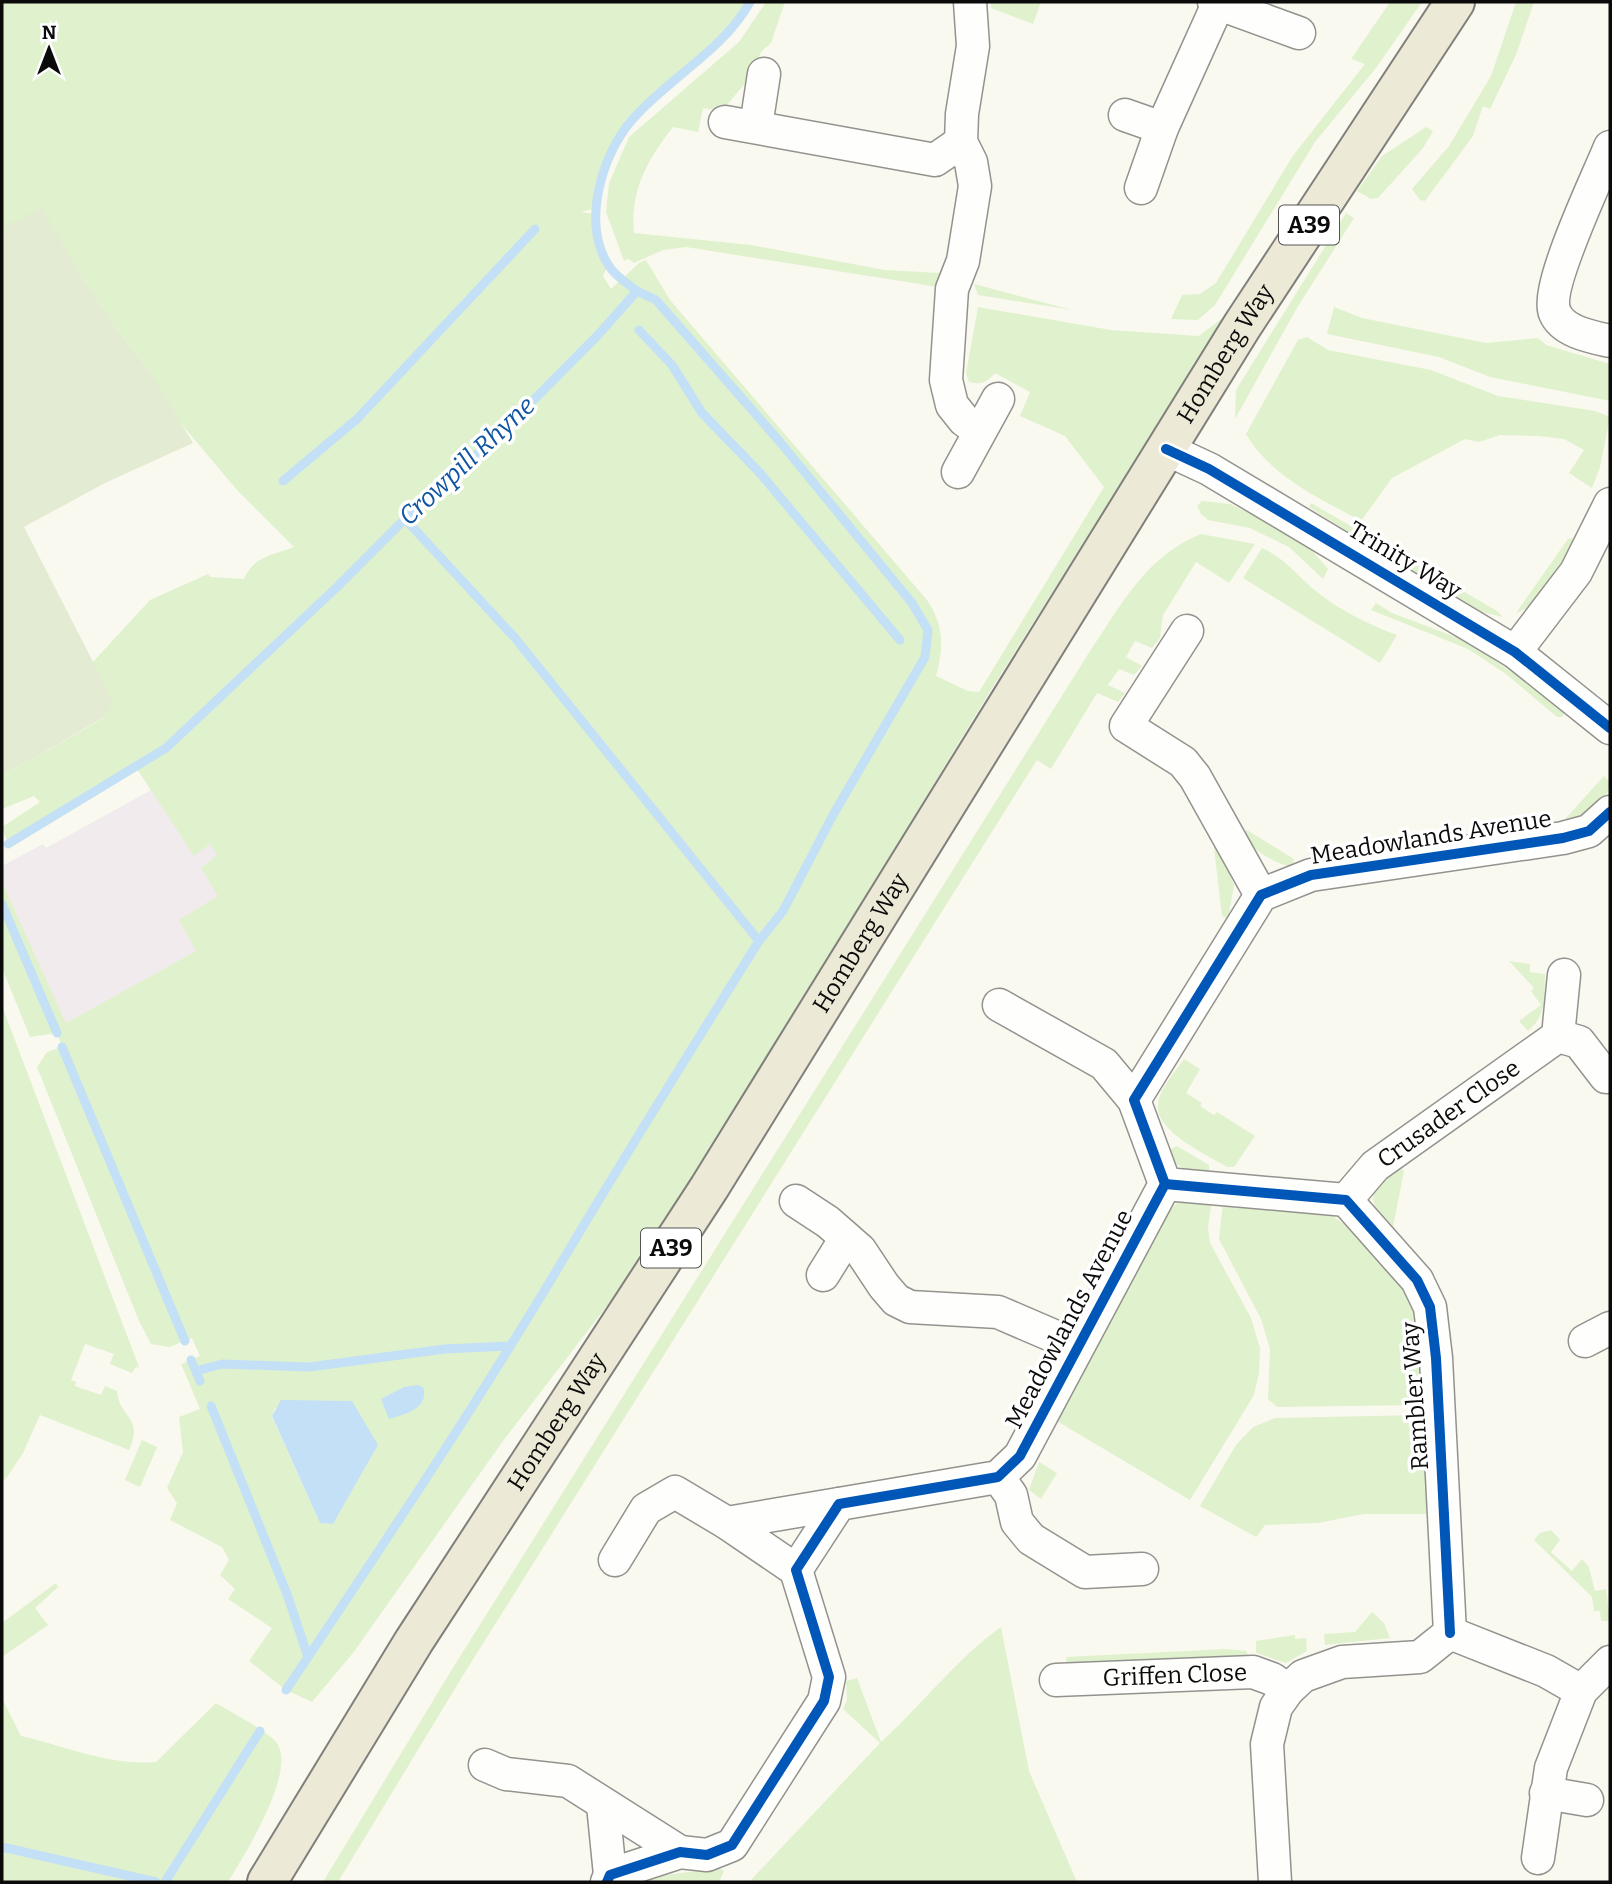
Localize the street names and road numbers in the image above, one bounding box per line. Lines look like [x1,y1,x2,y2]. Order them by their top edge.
road number: A39 [1279,206,1339,244]
street label: Homberg Way [1171,279,1280,428]
street label: Trinity Way [1343,515,1467,605]
street label: Meadowlands Avenue [1309,804,1553,870]
street label: Homberg Way [807,868,914,1018]
street label: Crusader Close [1372,1054,1525,1174]
street label: Meadowlands Avenue [999,1205,1139,1433]
road number: A39 [641,1228,701,1268]
street label: Rambler Way [1396,1321,1434,1471]
street label: Homberg Way [502,1347,612,1496]
street label: Griffen Close [1102,1658,1248,1692]

